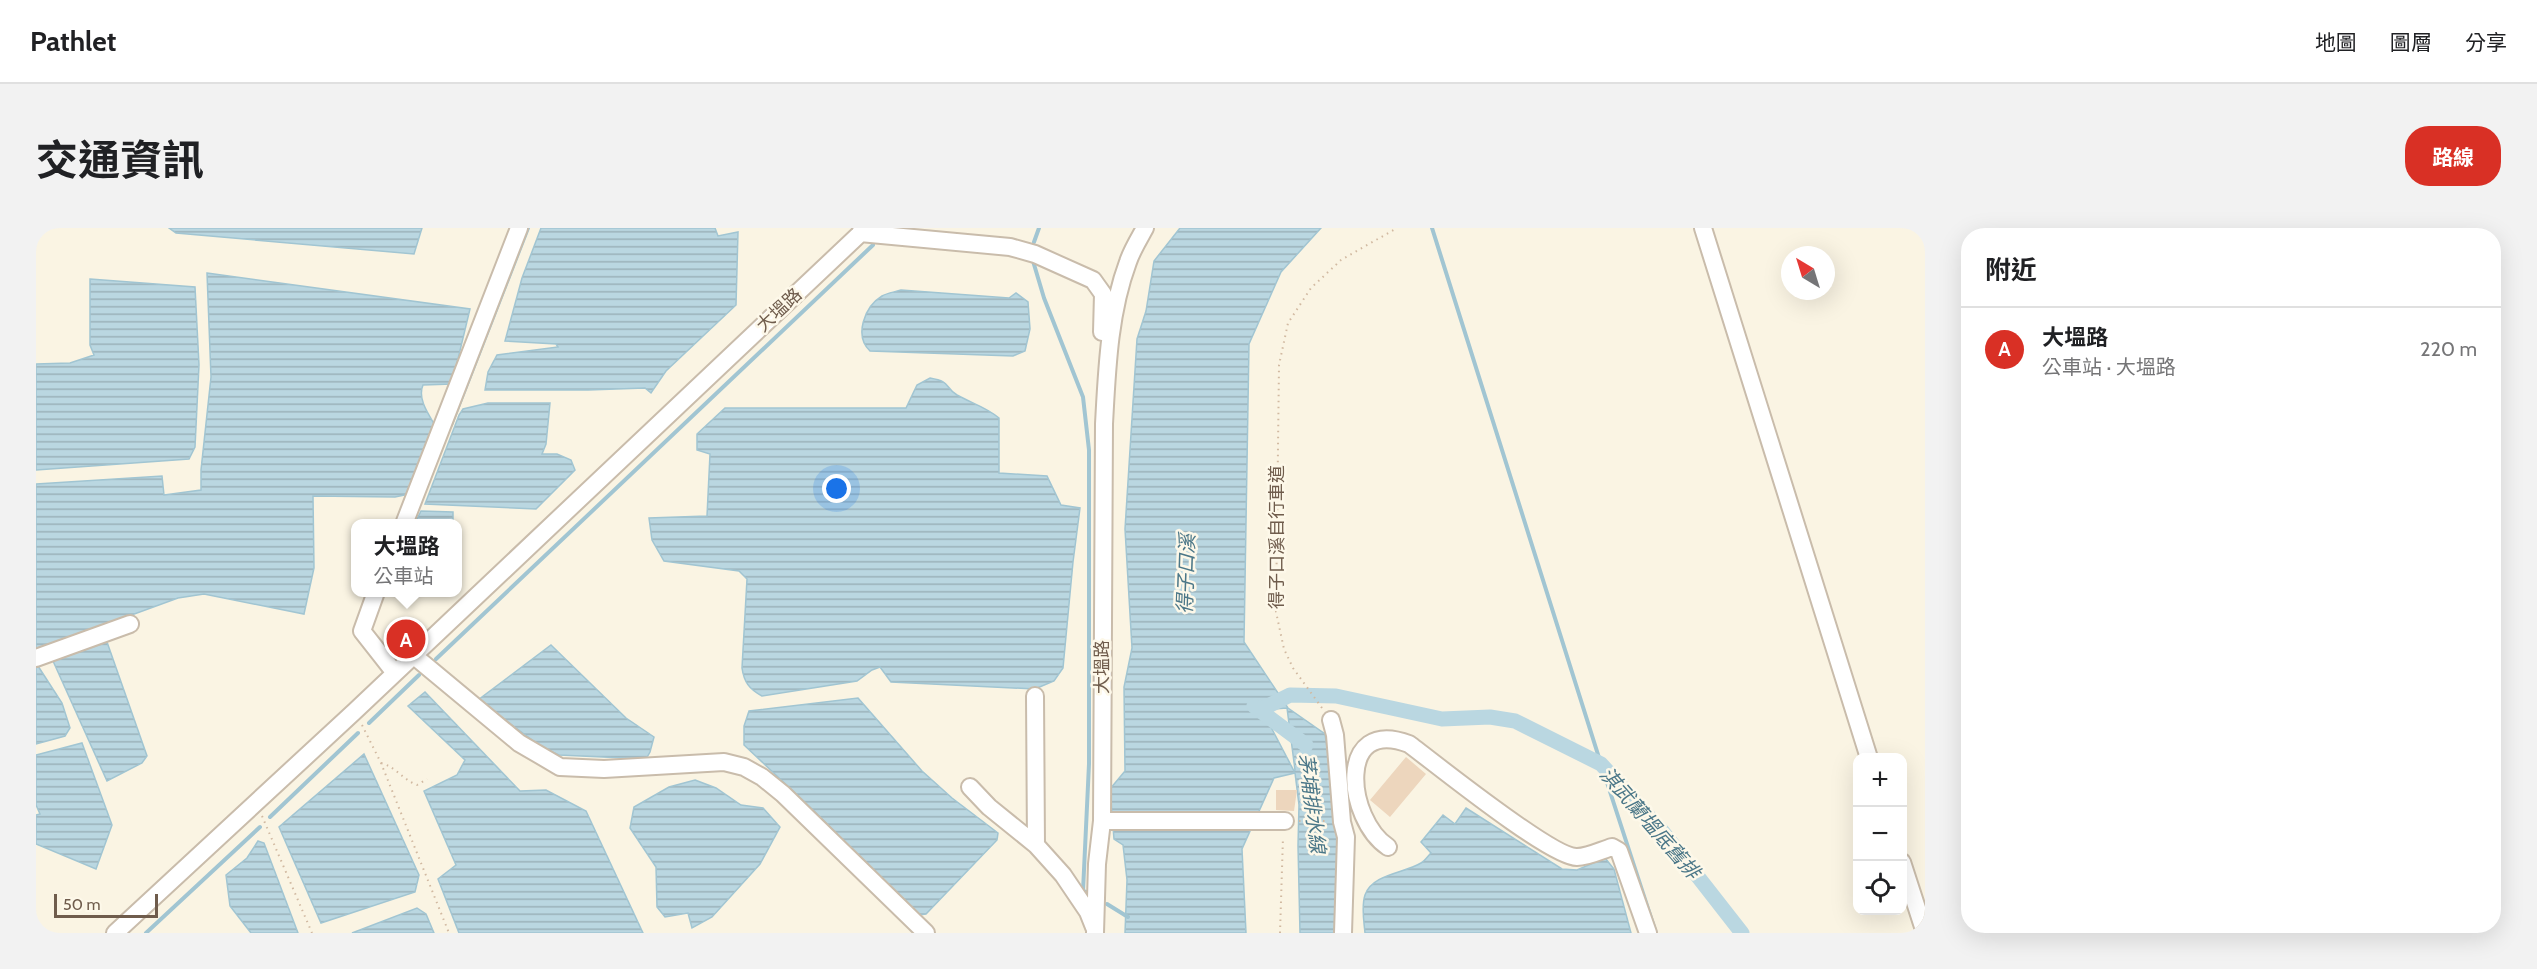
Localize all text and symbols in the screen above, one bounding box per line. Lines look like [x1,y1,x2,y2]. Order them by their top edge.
text: Pathlet [30,24,116,58]
text: 地圖 [2315,30,2357,55]
text: 圖層 [2390,30,2432,55]
text: 分享 [2465,30,2507,55]
button: 路線 [2405,126,2501,186]
text: 交通資訊 [36,134,204,186]
north arrow [1781,246,1835,300]
text: 附近 [1985,254,2037,286]
street label: 大塭路 [752,284,806,336]
text: 大塭路 [2042,324,2108,351]
text: A [1998,337,2011,361]
text: 220 m [2420,337,2477,361]
text: 公車站 · 大塭路 [2042,355,2176,379]
street label: 得子口溪自行車道 [1266,465,1288,609]
your location [822,474,851,503]
popup [351,519,462,597]
water label: 得子口溪 [1173,531,1199,614]
text: 大塭路 [373,533,440,560]
text: 公車站 [373,564,433,588]
pin: A [386,616,425,662]
street label: 大塭路 [1091,640,1113,694]
water label: 茅埔排水線 [1294,752,1330,856]
map controls [1853,753,1907,915]
button: + [1853,753,1907,807]
water label: 淇武蘭塭底舊排 [1595,762,1707,886]
button: − [1853,807,1907,861]
button: locate [1853,861,1907,915]
scale bar [54,891,158,918]
text: 50 m [63,895,100,914]

